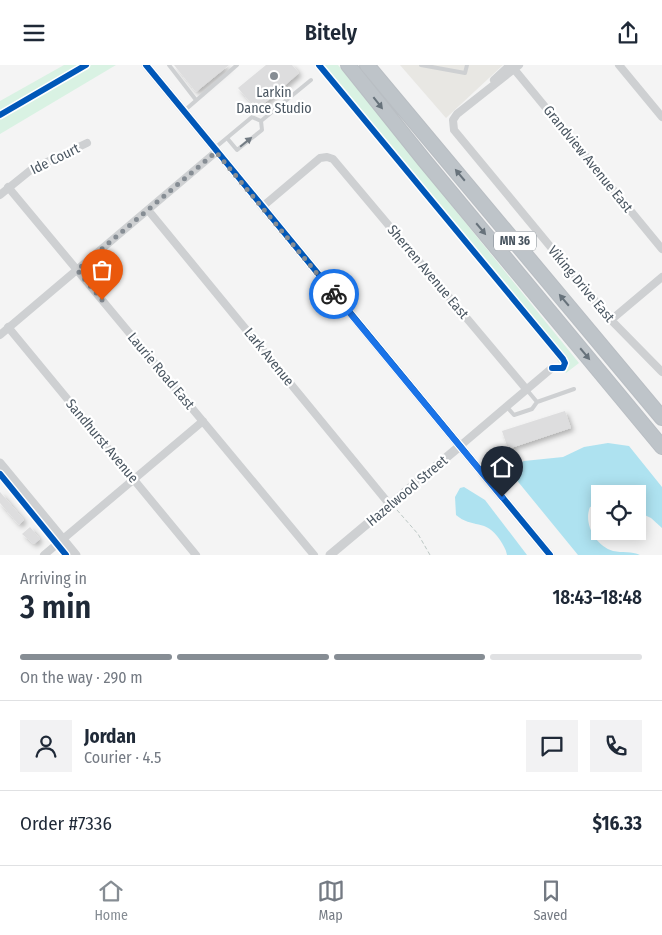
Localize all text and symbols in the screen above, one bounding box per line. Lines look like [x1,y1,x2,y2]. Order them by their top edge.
icon: menu [20,19,48,47]
text: Bitely [305,19,357,46]
icon: share [614,19,642,47]
marker: Larkin Dance Studio [268,70,280,82]
place label: Larkin Dance Studio [236,84,312,117]
one-way arrow [373,96,384,109]
street label: Grandview Avenue East [540,102,637,216]
one-way arrow [240,137,253,148]
street label: Ide Court [28,140,83,178]
one-way arrow [455,169,466,181]
street label: Sherren Avenue East [384,222,472,323]
one-way arrow [475,223,487,235]
road number: MN 36 [494,232,536,251]
street label: Viking Drive East [544,242,618,326]
pin [81,249,123,300]
icon: bag [88,256,116,284]
courier [309,269,359,319]
icon: bike [320,280,348,308]
one-way arrow [558,294,569,307]
street label: Lark Avenue [240,325,298,390]
street label: Laurie Road East [124,329,198,413]
one-way arrow [579,348,590,361]
street label: Sandhurst Avenue [62,396,142,486]
pin [481,446,523,497]
street label: Hazelwood Street [363,452,451,530]
icon: home [488,453,516,481]
map controls [591,485,646,540]
button: locate [591,485,646,540]
text: Arriving in [20,569,87,588]
text: 18:43–18:48 [552,586,642,609]
text: 3 min [20,588,91,626]
text: On the way · 290 m [20,668,143,687]
button: person [20,720,72,772]
button: chat [526,720,578,772]
button: phone [590,720,642,772]
text: Jordan [84,725,136,748]
text: Courier · 4.5 [84,748,161,767]
text: Order #7336 [20,812,112,835]
text: $16.33 [593,812,642,835]
tab: Home [94,877,128,924]
tab: Map [317,877,345,924]
tab: Saved [533,877,568,924]

